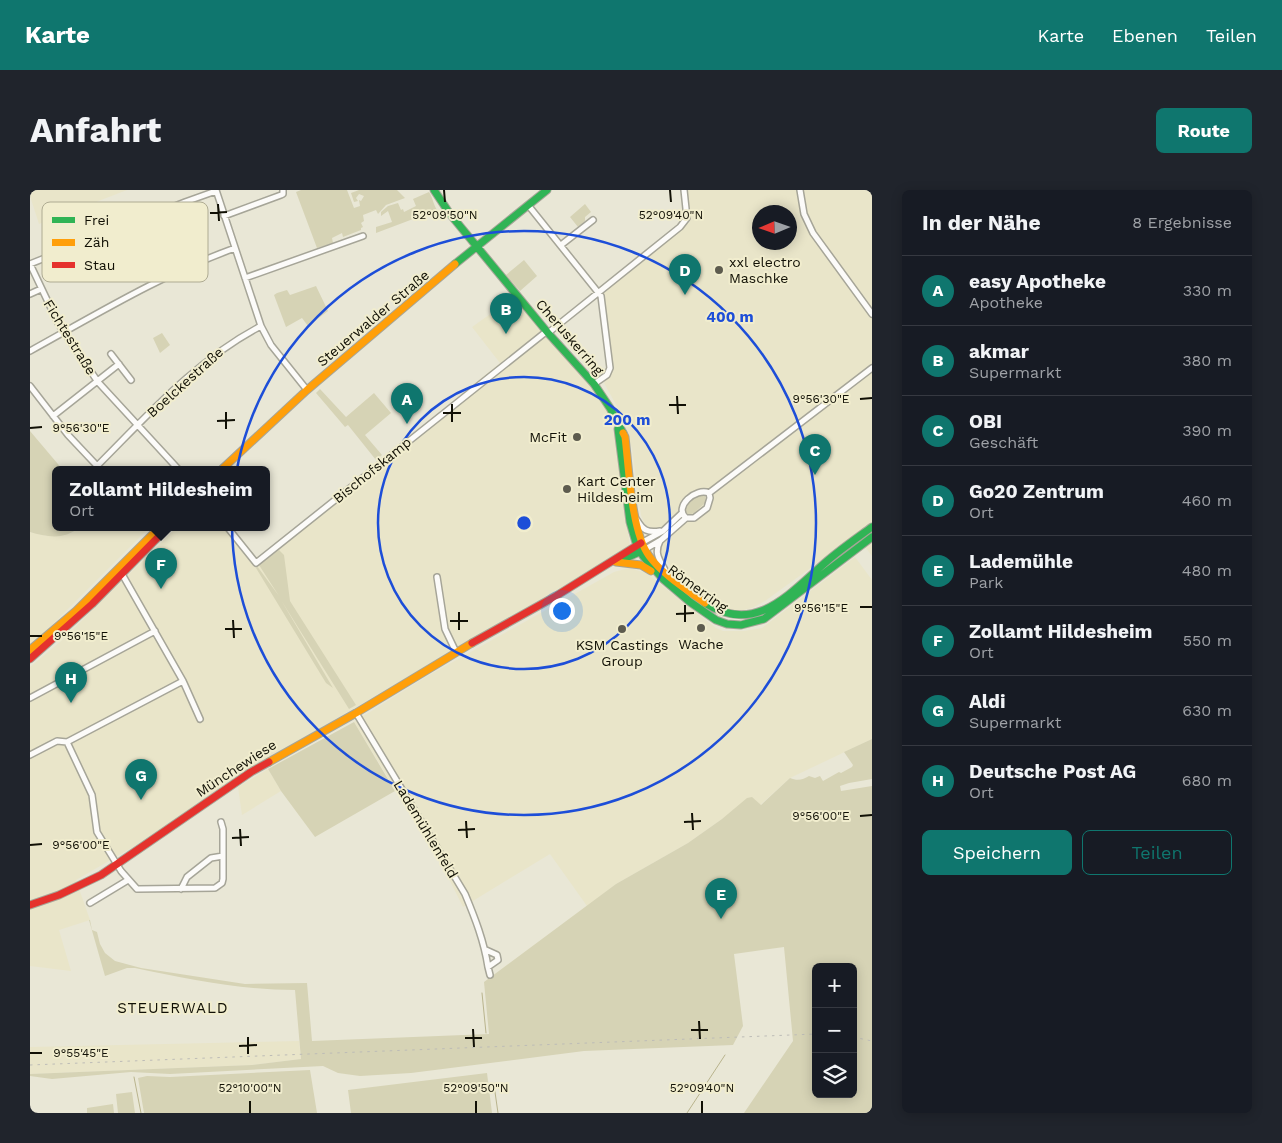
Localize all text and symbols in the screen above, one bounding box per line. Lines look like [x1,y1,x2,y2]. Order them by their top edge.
text: Karte [25,21,90,49]
text: Karte [1038,25,1084,46]
text: Ebenen [1112,25,1178,46]
text: Teilen [1206,25,1257,46]
button: Route [1156,108,1252,153]
text: Anfahrt [30,109,161,151]
legend [42,202,208,282]
north arrow [752,205,797,250]
text: 52°09'50"N [412,208,478,222]
text: 52°09'40"N [639,208,703,222]
text: In der Nähe [922,210,1041,235]
text: Frei [84,212,109,228]
text: 8 Ergebnisse [1132,213,1232,232]
text: Zäh [84,234,109,250]
pin: D [669,254,701,295]
place label: xxl electro Maschke [729,254,801,286]
text: Stau [84,257,115,273]
marker: xxl electro Maschke [713,264,725,276]
street label: Steuerwalder Straße [314,267,432,369]
text: easy Apotheke [969,270,1106,293]
text: A [933,281,943,300]
text: 330 m [1183,281,1232,300]
pin: B [490,293,522,334]
text: Apotheke [969,293,1043,312]
street label: Fichtestraße [40,296,100,378]
street label: Cheruskerring [533,296,608,379]
text: 400 m [706,308,754,326]
text: akmar [969,340,1029,363]
street label: Boelckestraße [144,344,226,420]
text: B [933,351,943,370]
text: 380 m [1182,351,1232,370]
text: Supermarkt [969,363,1061,382]
pin: A [391,383,423,424]
text: 9°56'30"E [793,392,850,406]
text: OBI [969,410,1002,433]
text: 200 m [604,411,650,429]
text: 9°56'30"E [53,421,110,435]
text: C [933,421,943,440]
text: 390 m [1182,421,1232,440]
place label: McFit [529,429,567,445]
marker: McFit [571,431,583,443]
text: Geschäft [969,433,1038,452]
street label: Bischofskamp [330,434,414,506]
pin: C [799,434,831,475]
popup [52,466,270,531]
place label: Kart Center Hildesheim [577,473,656,505]
text: Zollamt Hildesheim [69,478,253,501]
text: Go20 Zentrum [969,480,1104,503]
marker: Kart Center Hildesheim [561,483,573,495]
text: D [932,491,944,510]
text: 460 m [1182,491,1232,510]
text: Ort [69,501,94,520]
text: Ort [969,503,994,522]
centre of rings [515,514,533,532]
pin: F [145,548,177,589]
text: Lademühle [969,550,1073,573]
street label: Römerring [665,561,732,615]
text: E [933,561,943,580]
text: 480 m [1182,561,1232,580]
text: Park [969,573,1003,592]
your location [549,598,575,624]
text: 9°56'15"E [794,601,848,615]
text: Zollamt Hildesheim [969,620,1152,643]
marker: Wache [695,622,707,634]
marker: KSM Castings Group [616,623,628,635]
text: 9°56'15"E [54,629,108,643]
text: F [933,631,943,650]
text: 550 m [1183,631,1232,650]
place label: Wache [678,636,724,652]
place label: KSM Castings Group [576,637,668,669]
text: Ort [969,643,994,662]
pin: H [55,662,87,703]
text: Aldi [969,690,1006,713]
text: G [932,701,944,720]
text: 630 m [1182,701,1232,720]
text: Supermarkt [969,713,1061,732]
street label: Münchewiese [193,736,279,800]
pin: G [125,759,157,800]
text: Deutsche Post AG [969,760,1136,783]
text: H [932,771,944,790]
text: 680 m [1182,771,1232,790]
street label: Lademühlenfeld [391,777,461,881]
text: Ort [969,783,994,802]
text: 9°56'00"E [792,809,850,823]
button: Speichern [922,830,1072,875]
button: Teilen [1082,830,1232,875]
text: 9°56'00"E [52,838,110,852]
pin: E [705,878,737,919]
map controls [812,963,857,1098]
button: + [812,963,857,1008]
district label: STEUERWALD [117,999,229,1017]
button: − [812,1008,857,1053]
text: 9°55'45"E [53,1046,109,1060]
button: layers [812,1053,857,1098]
text: 52°10'00"N [218,1081,282,1095]
text: 52°09'50"N [443,1081,509,1095]
text: 52°09'40"N [670,1081,734,1095]

